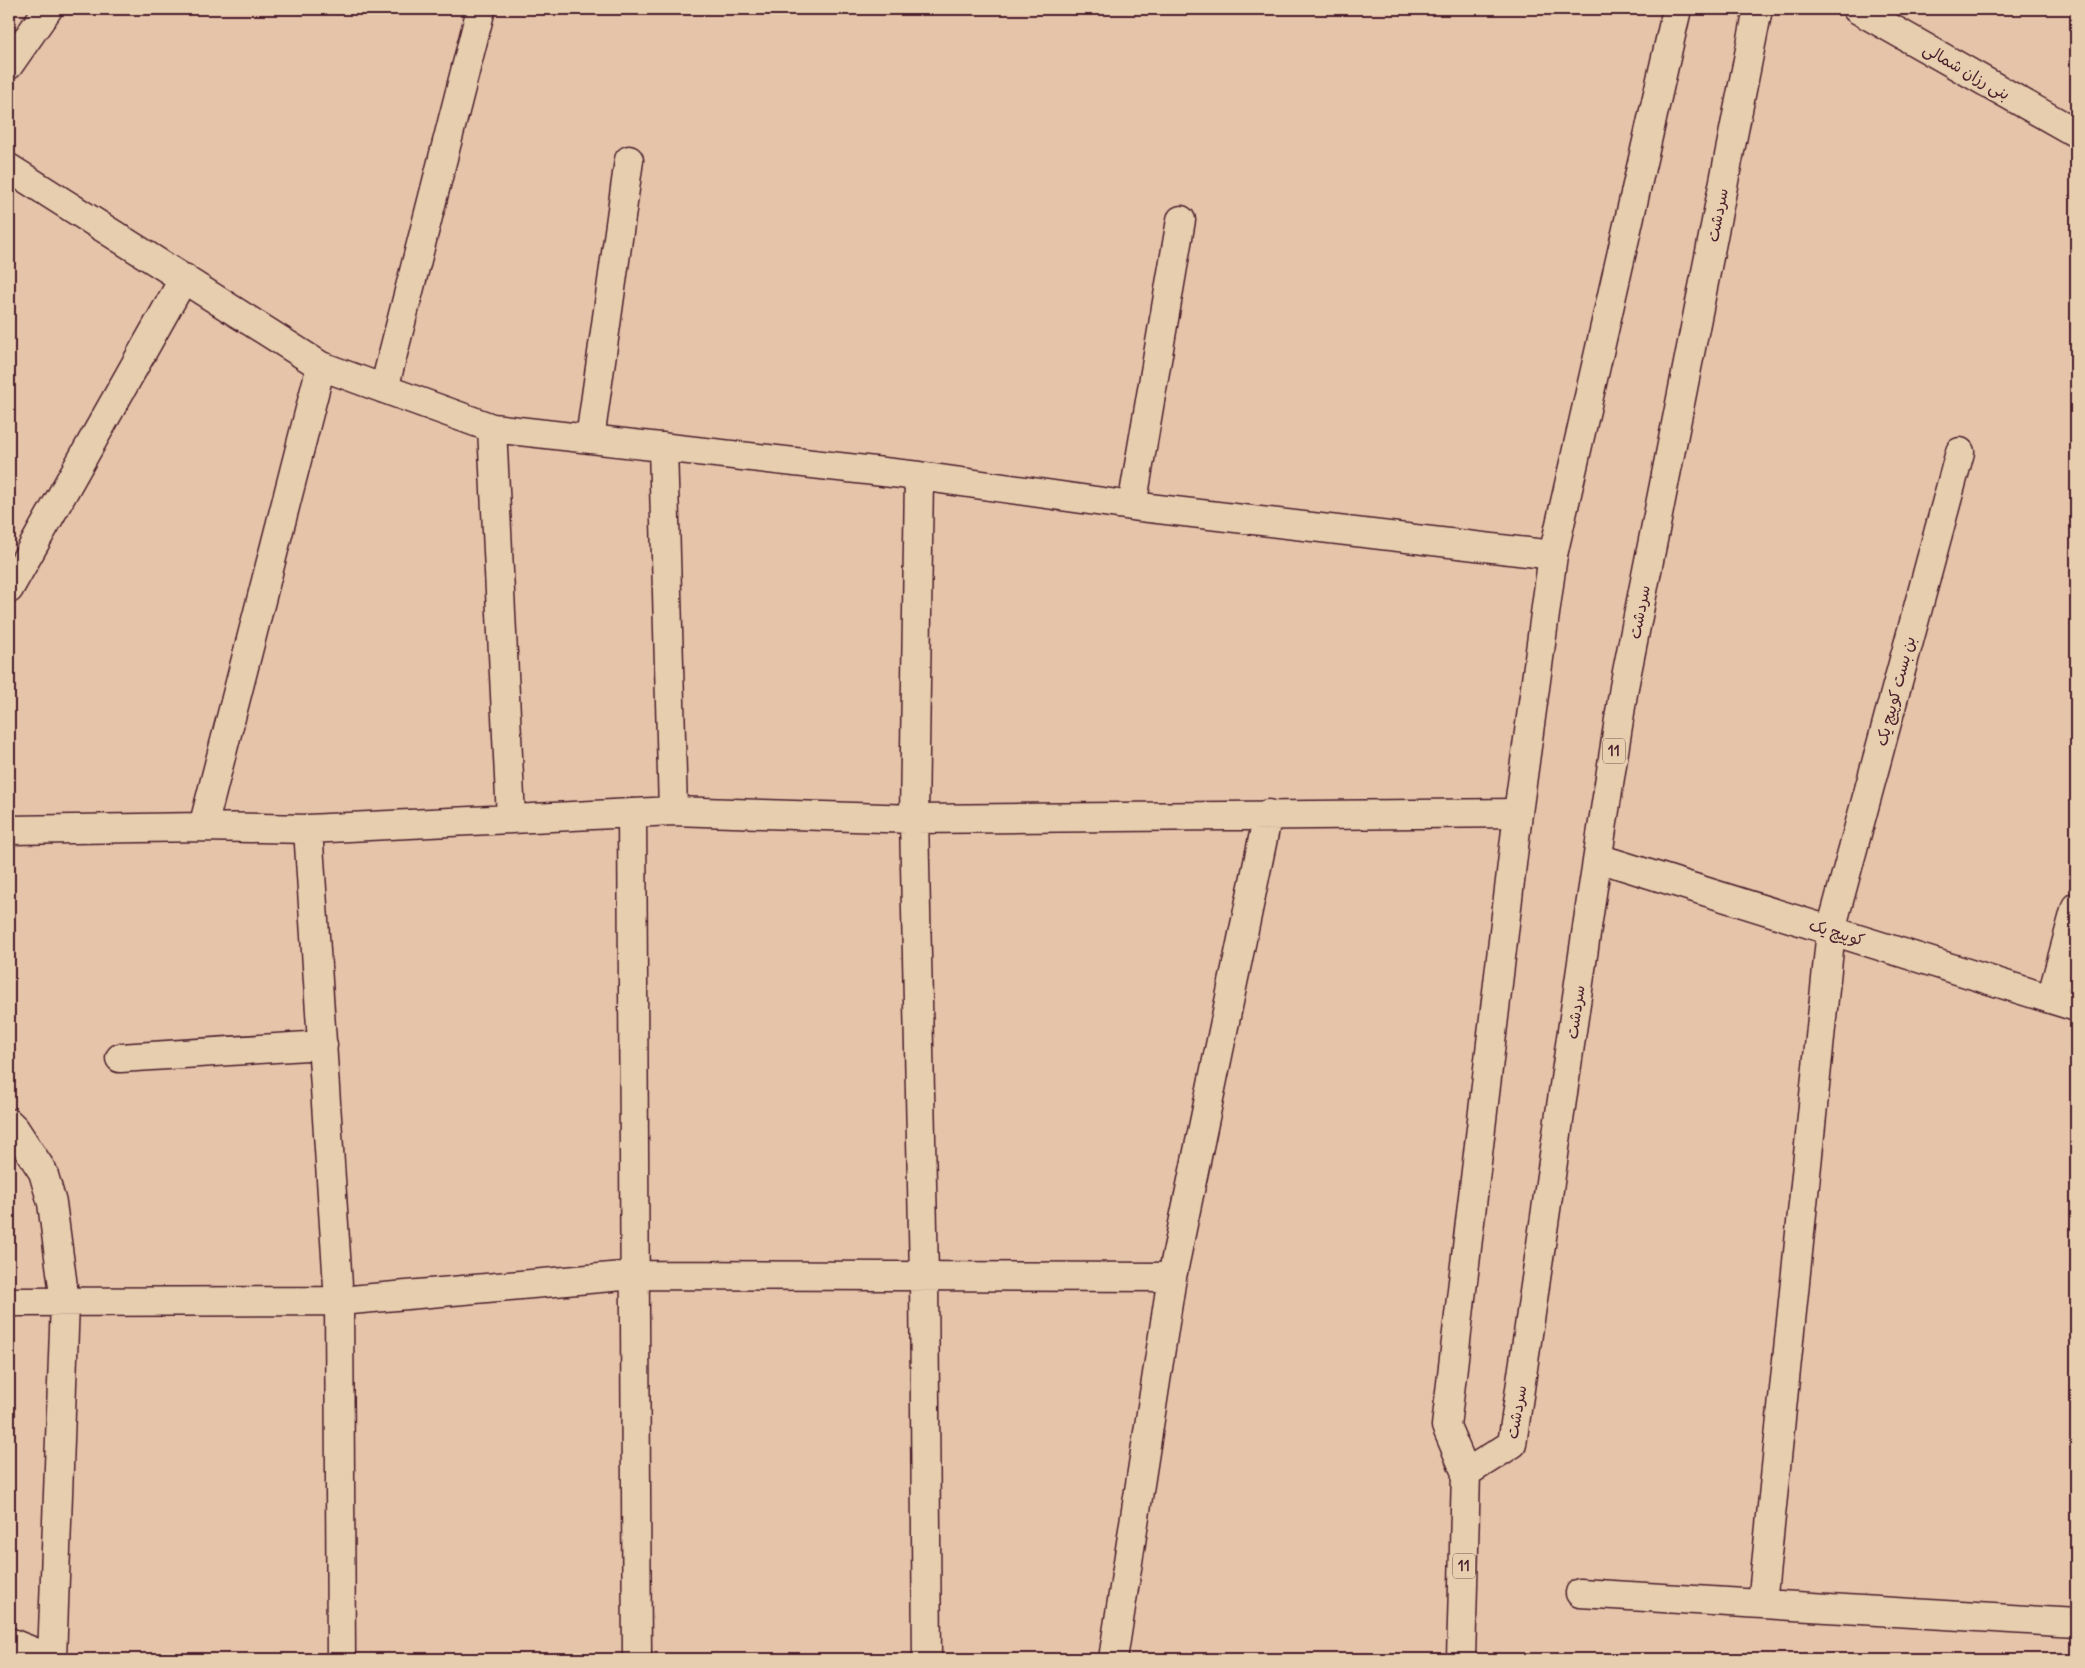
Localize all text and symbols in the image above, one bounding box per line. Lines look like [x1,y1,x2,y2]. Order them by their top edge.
street label: بنی رزان شمالی [1920,38,2014,105]
street label: سردشت [1702,186,1732,244]
street label: سردشت [1624,583,1654,641]
street label: بن بست کوپیچ یک [1871,634,1920,748]
road number: 11 [1603,738,1625,764]
street label: کوپیچ یک [1806,914,1867,951]
street label: سردشت [1561,984,1589,1040]
street label: سردشت [1501,1383,1531,1441]
road number: 11 [1453,1554,1475,1578]

